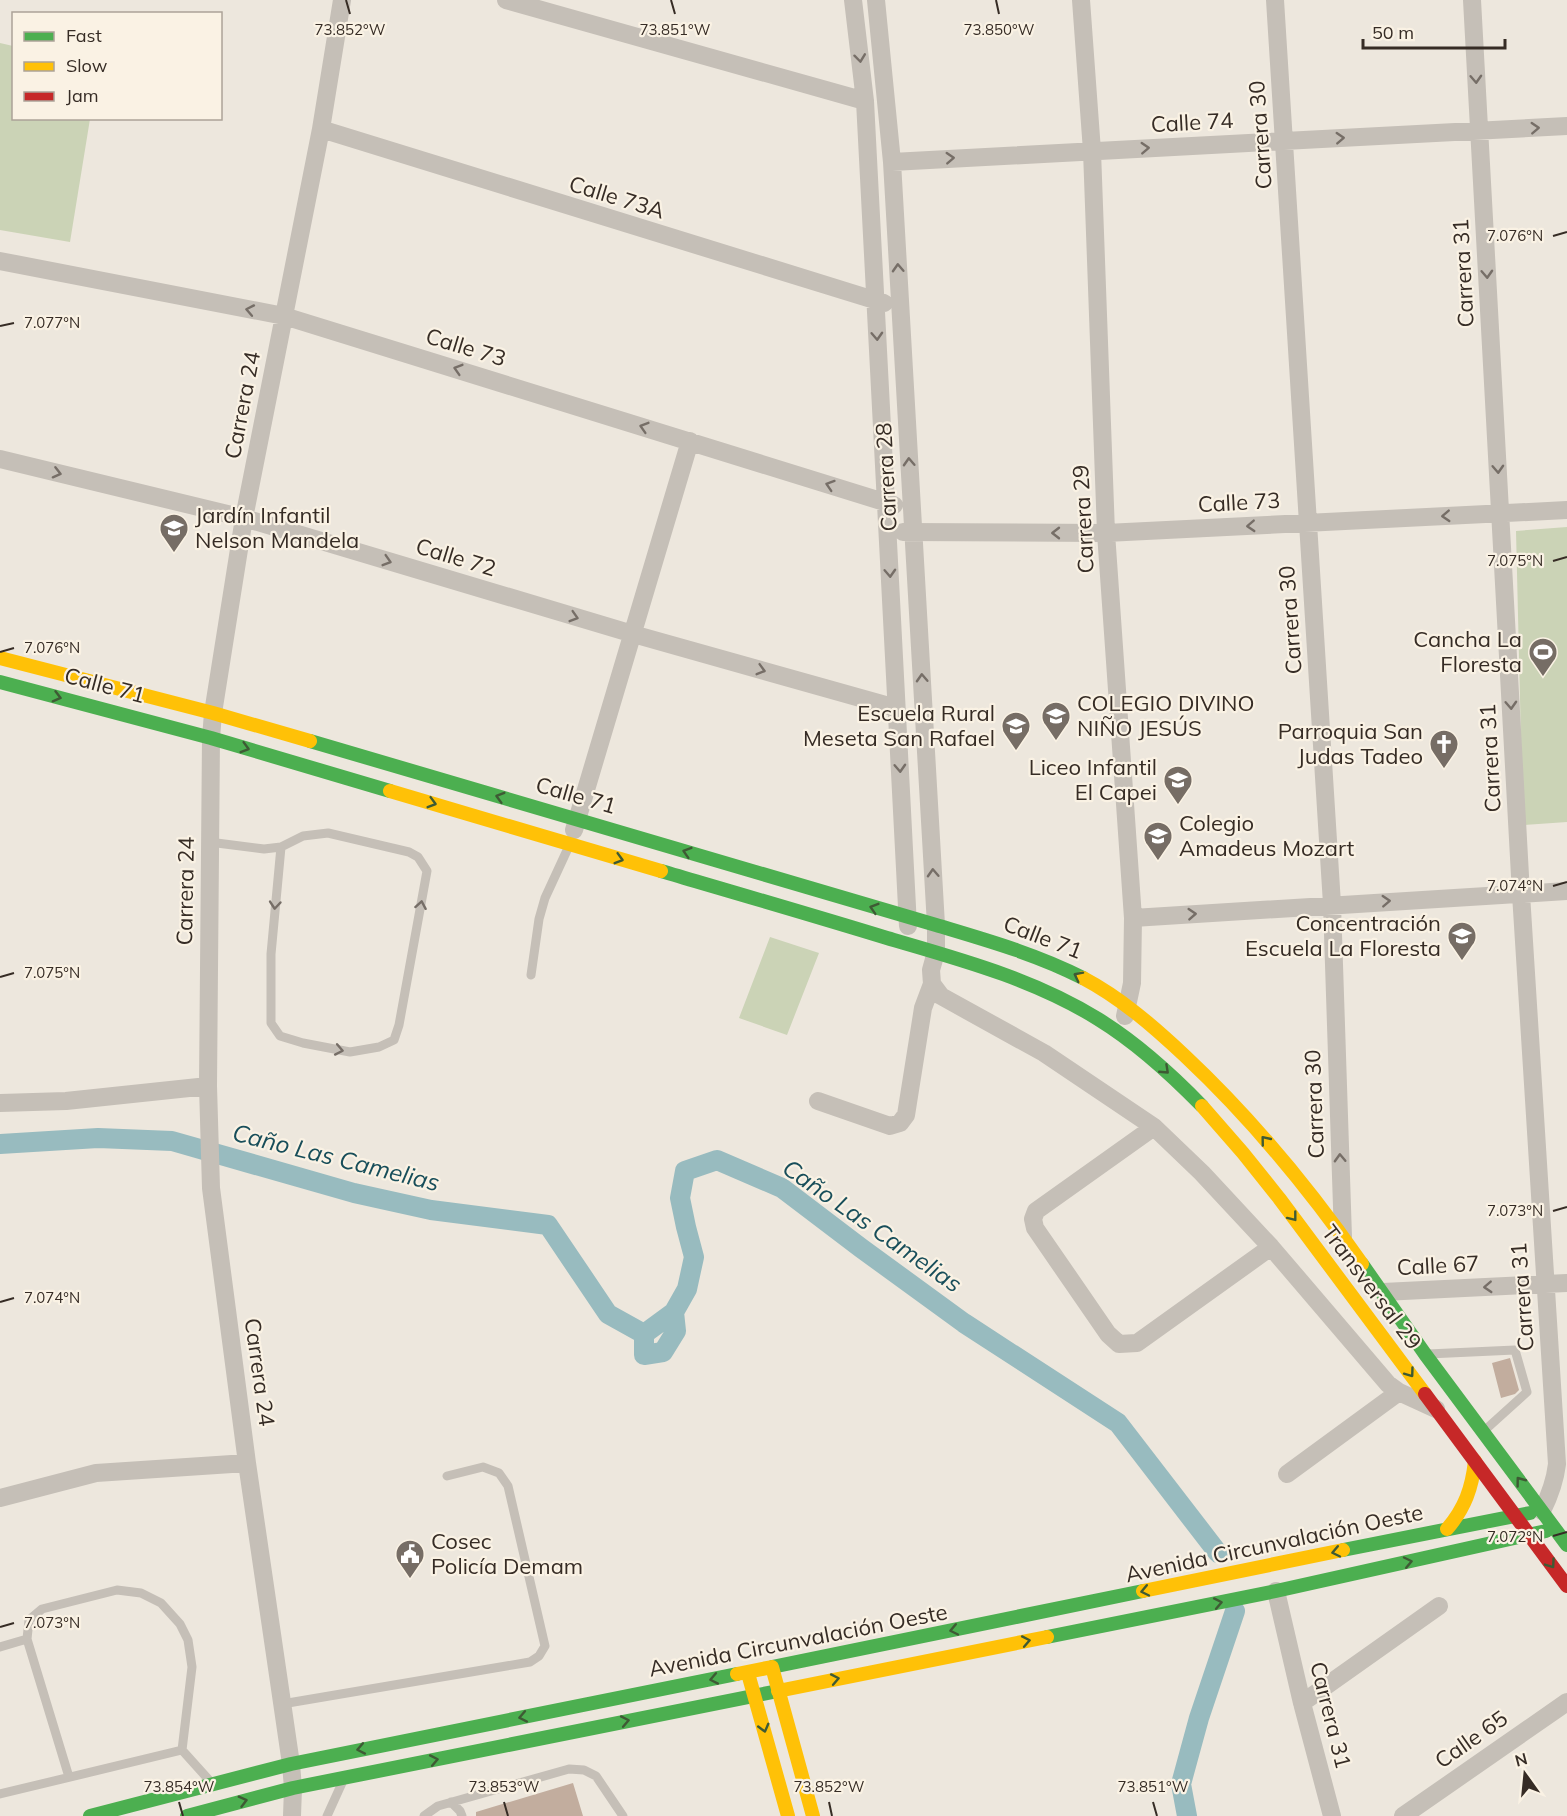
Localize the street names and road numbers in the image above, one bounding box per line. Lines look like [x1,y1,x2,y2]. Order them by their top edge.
street label: Carrera 30 [1242,80,1278,190]
street label: Calle 74 [1150,106,1234,138]
street label: Calle 73A [566,169,668,225]
street label: Carrera 31 [1446,218,1480,328]
street label: Calle 73 [422,322,510,372]
street label: Carrera 24 [218,349,266,461]
street label: Carrera 28 [869,422,903,532]
street label: Carrera 29 [1066,464,1100,574]
street label: Calle 73 [1197,486,1281,518]
street label: Calle 72 [412,532,500,582]
street label: Carrera 30 [1272,565,1308,675]
street label: Calle 71 [62,661,148,709]
street label: Carrera 31 [1473,703,1507,813]
street label: Calle 71 [532,770,620,820]
street label: Carrera 24 [170,836,200,946]
street label: Calle 71 [999,909,1087,965]
street label: Carrera 30 [1298,1049,1330,1159]
street label: Transversal 29 [1316,1219,1428,1355]
street label: Carrera 31 [1504,1242,1540,1352]
street label: Calle 67 [1396,1249,1480,1281]
street label: Carrera 24 [239,1316,281,1428]
street label: Avenida Circunvalación Oeste [1123,1498,1425,1588]
street label: Avenida Circunvalación Oeste [646,1597,950,1683]
street label: Carrera 31 [1304,1659,1358,1771]
street label: Calle 65 [1429,1704,1513,1774]

